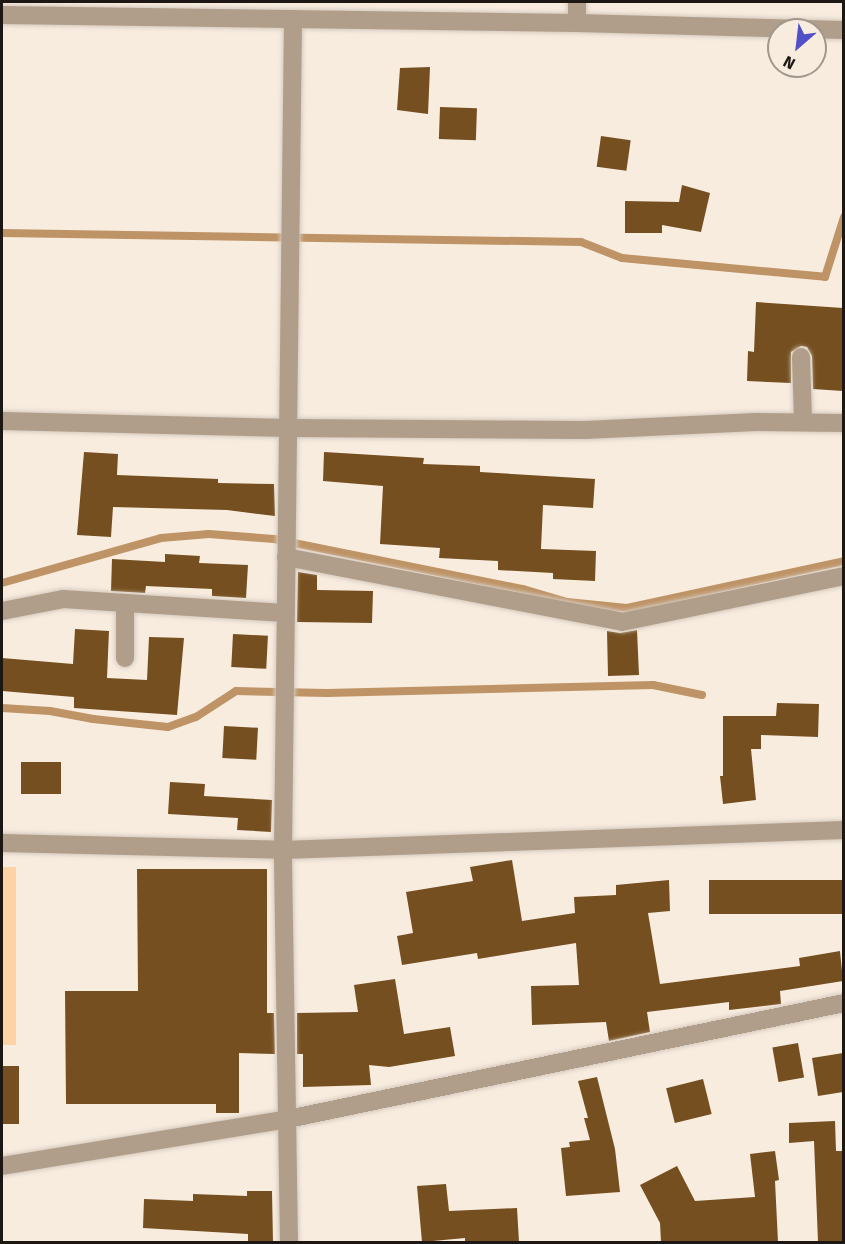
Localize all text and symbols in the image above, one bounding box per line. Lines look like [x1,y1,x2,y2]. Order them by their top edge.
north arrow [767,18,827,78]
text: N [780,52,798,73]

